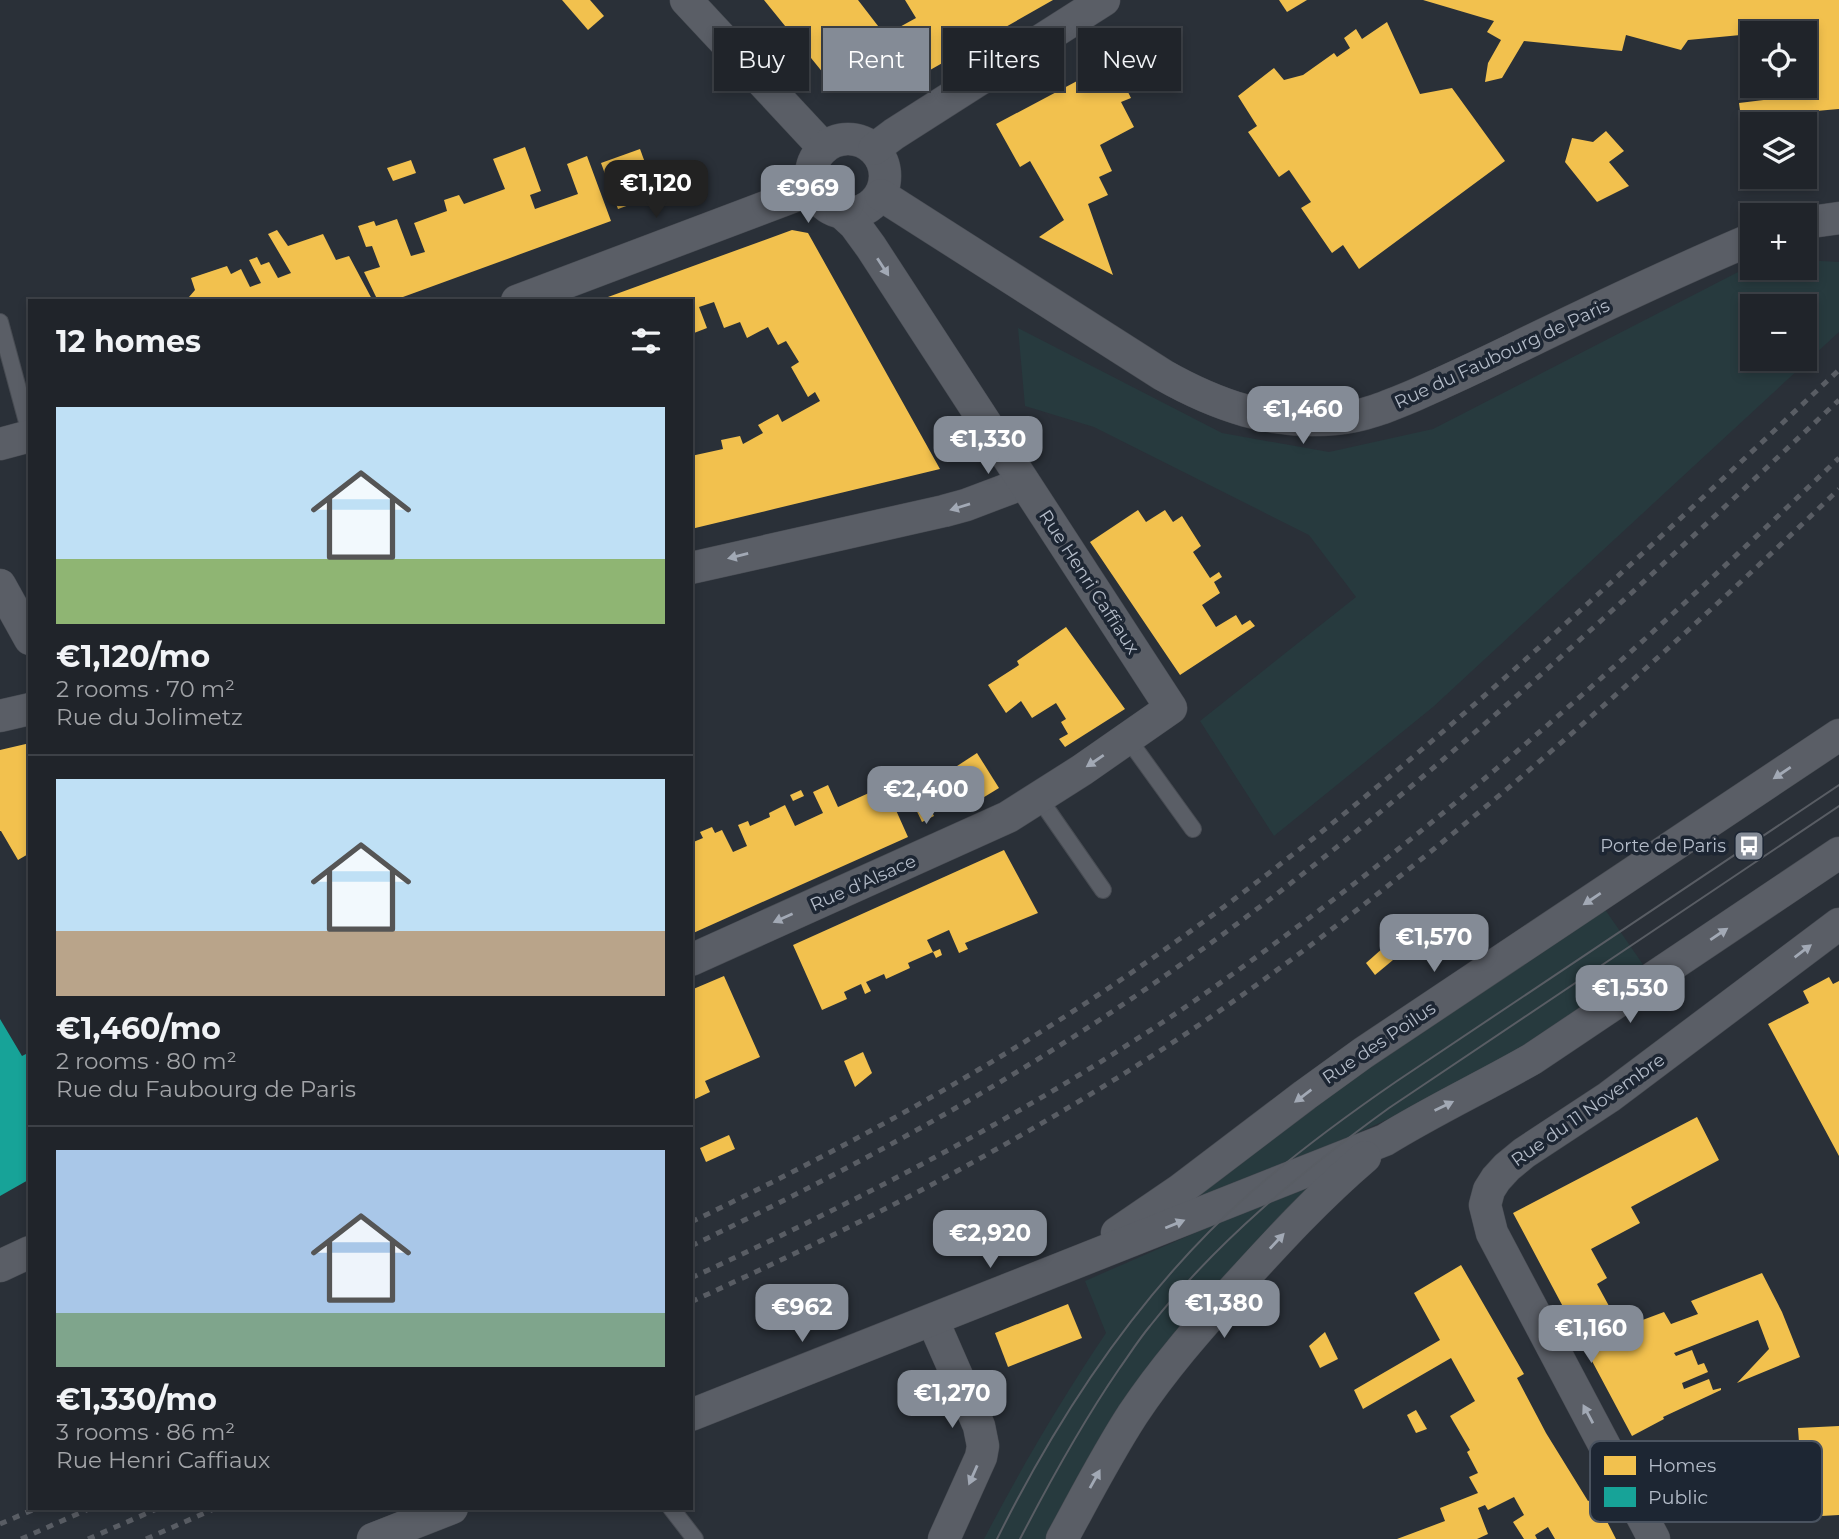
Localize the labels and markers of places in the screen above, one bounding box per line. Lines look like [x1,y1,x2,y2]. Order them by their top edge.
pin: €1,120 [599,160,713,220]
pin: €969 [767,166,849,225]
pin: €1,460 [1246,386,1360,446]
pin: €1,330 [931,416,1045,476]
pin: €2,400 [869,766,983,826]
bus stop icon: Porte de Paris [1732,829,1766,863]
place label: Porte de Paris [1600,835,1726,857]
pin: €1,570 [1377,914,1491,974]
pin: €1,530 [1573,965,1687,1025]
pin: €2,920 [933,1210,1047,1270]
pin: €1,380 [1167,1280,1281,1340]
pin: €962 [761,1284,843,1344]
pin: €1,160 [1534,1306,1648,1365]
pin: €1,270 [895,1370,1009,1430]

